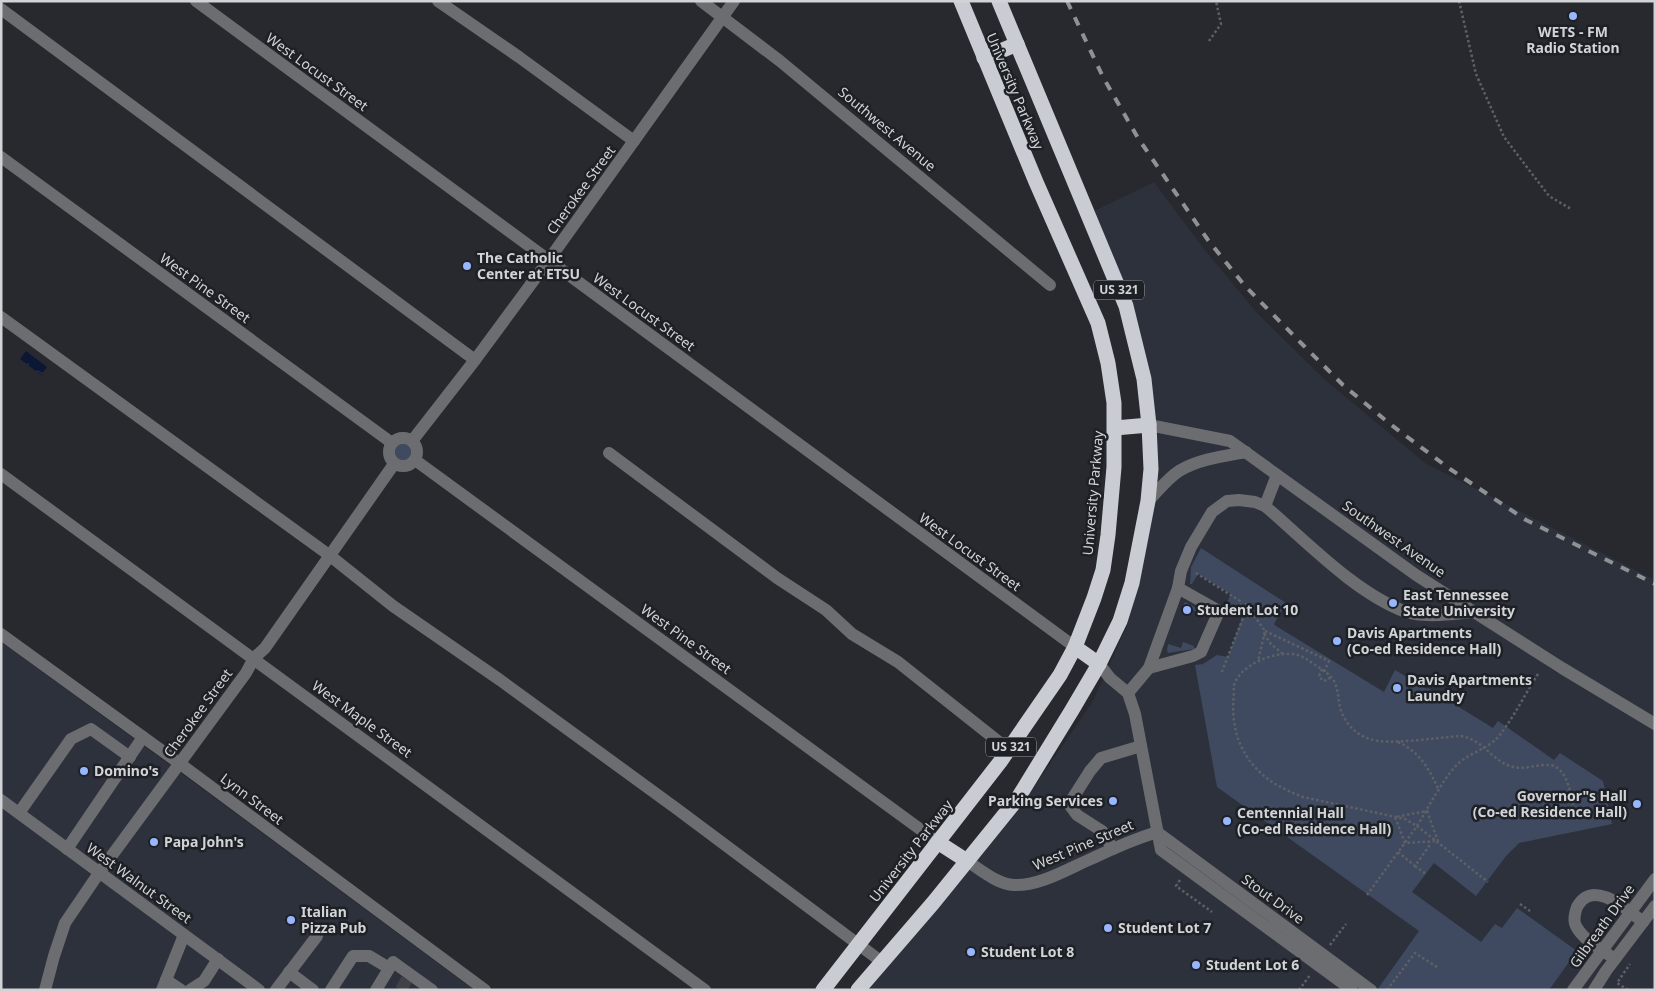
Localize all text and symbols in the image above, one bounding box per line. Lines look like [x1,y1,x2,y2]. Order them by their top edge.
marker: WETS - FM Radio Station [1567,10,1579,22]
place label: WETS - FM Radio Station [1526,22,1620,57]
street label: West Locust Street [262,28,372,115]
street label: University Parkway [982,30,1049,153]
street label: Southwest Avenue [834,82,940,175]
street label: Cherokee Street [542,141,619,238]
street label: West Pine Street [156,248,254,327]
place label: The Catholic Center at ETSU [477,248,580,283]
marker: The Catholic Center at ETSU [461,260,473,272]
street label: West Locust Street [589,268,699,355]
road number: US 321 [1094,280,1144,300]
street label: University Parkway [1078,429,1107,556]
street label: Southwest Avenue [1339,496,1450,581]
street label: West Locust Street [915,508,1025,595]
place label: East Tennessee State University [1403,585,1515,620]
marker: East Tennessee State University [1387,597,1399,609]
street label: West Pine Street [637,599,735,678]
place label: Student Lot 10 [1197,600,1298,619]
marker: Student Lot 10 [1181,604,1193,616]
place label: Davis Apartments (Co-ed Residence Hall) [1347,623,1502,658]
marker: Davis Apartments (Co-ed Residence Hall) [1331,635,1343,647]
street label: Cherokee Street [159,664,236,761]
place label: Davis Apartments Laundry [1407,670,1532,705]
street label: West Maple Street [308,676,416,761]
marker: Davis Apartments Laundry [1391,682,1403,694]
road number: US 321 [986,738,1036,756]
place label: Domino's [94,761,159,780]
marker: Domino's [78,765,90,777]
street label: Lynn Street [217,769,288,829]
place label: Governor"s Hall (Co-ed Residence Hall) [1473,786,1627,821]
place label: Parking Services [988,791,1103,810]
street label: University Parkway [865,795,957,906]
marker: Parking Services [1107,795,1119,807]
marker: Governor"s Hall (Co-ed Residence Hall) [1631,798,1643,810]
place label: Centennial Hall (Co-ed Residence Hall) [1237,803,1392,838]
street label: West Pine Street [1030,815,1136,874]
marker: Centennial Hall (Co-ed Residence Hall) [1221,815,1233,827]
place label: Papa John's [164,832,244,851]
marker: Papa John's [148,836,160,848]
street label: West Walnut Street [83,838,196,927]
street label: Stout Drive [1238,869,1309,928]
street label: Gilbreath Drive [1565,880,1639,971]
place label: Italian Pizza Pub [301,902,367,937]
marker: Italian Pizza Pub [285,914,297,926]
place label: Student Lot 7 [1118,918,1211,937]
marker: Student Lot 7 [1102,922,1114,934]
place label: Student Lot 8 [981,942,1074,961]
marker: Student Lot 8 [965,946,977,958]
place label: Student Lot 6 [1206,955,1299,974]
marker: Student Lot 6 [1190,959,1202,971]

